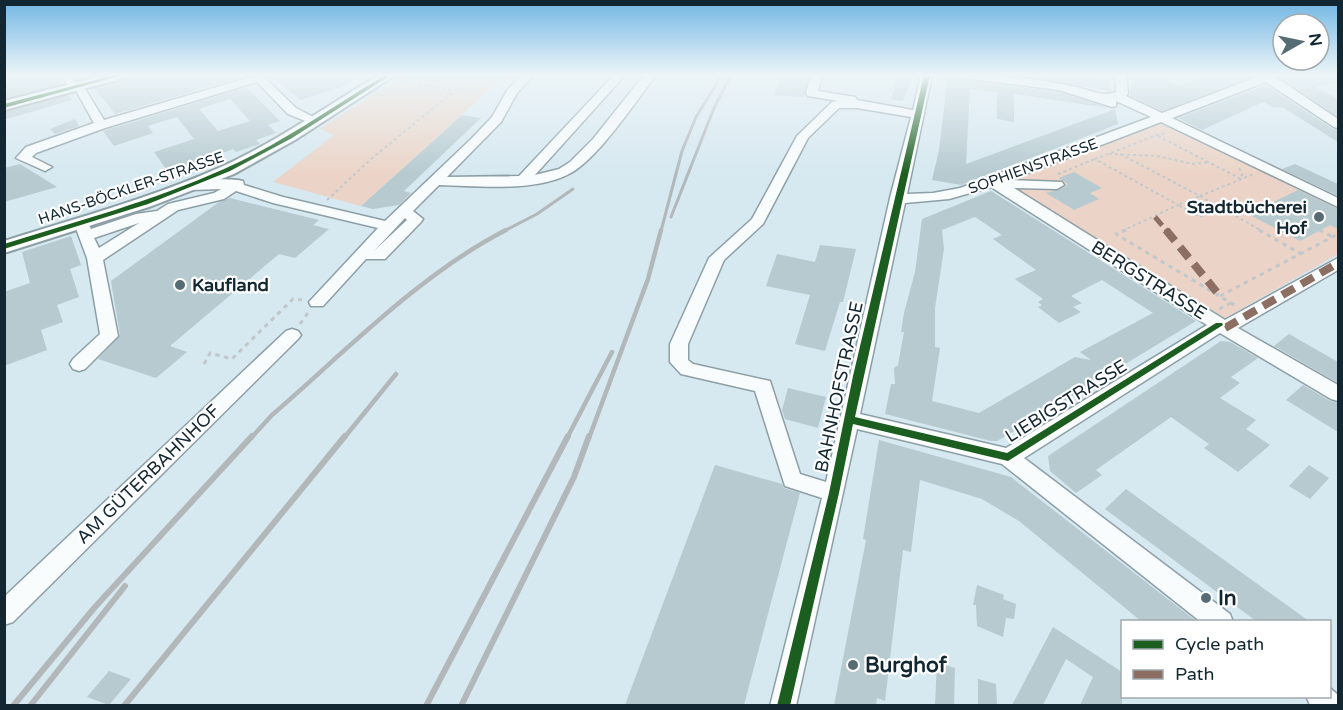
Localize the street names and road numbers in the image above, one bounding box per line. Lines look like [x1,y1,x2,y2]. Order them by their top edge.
street label: SOPHIENSTRASSE [966,134,1100,198]
street label: HANS-BÖCKLER-STRASSE [36,148,226,228]
street label: BERGSTRASSE [1087,236,1211,324]
street label: BAHNHOFSTRASSE [810,299,868,475]
street label: LIEBIGSTRASSE [1001,355,1131,447]
street label: AM GÜTERBAHNHOF [72,400,224,548]

